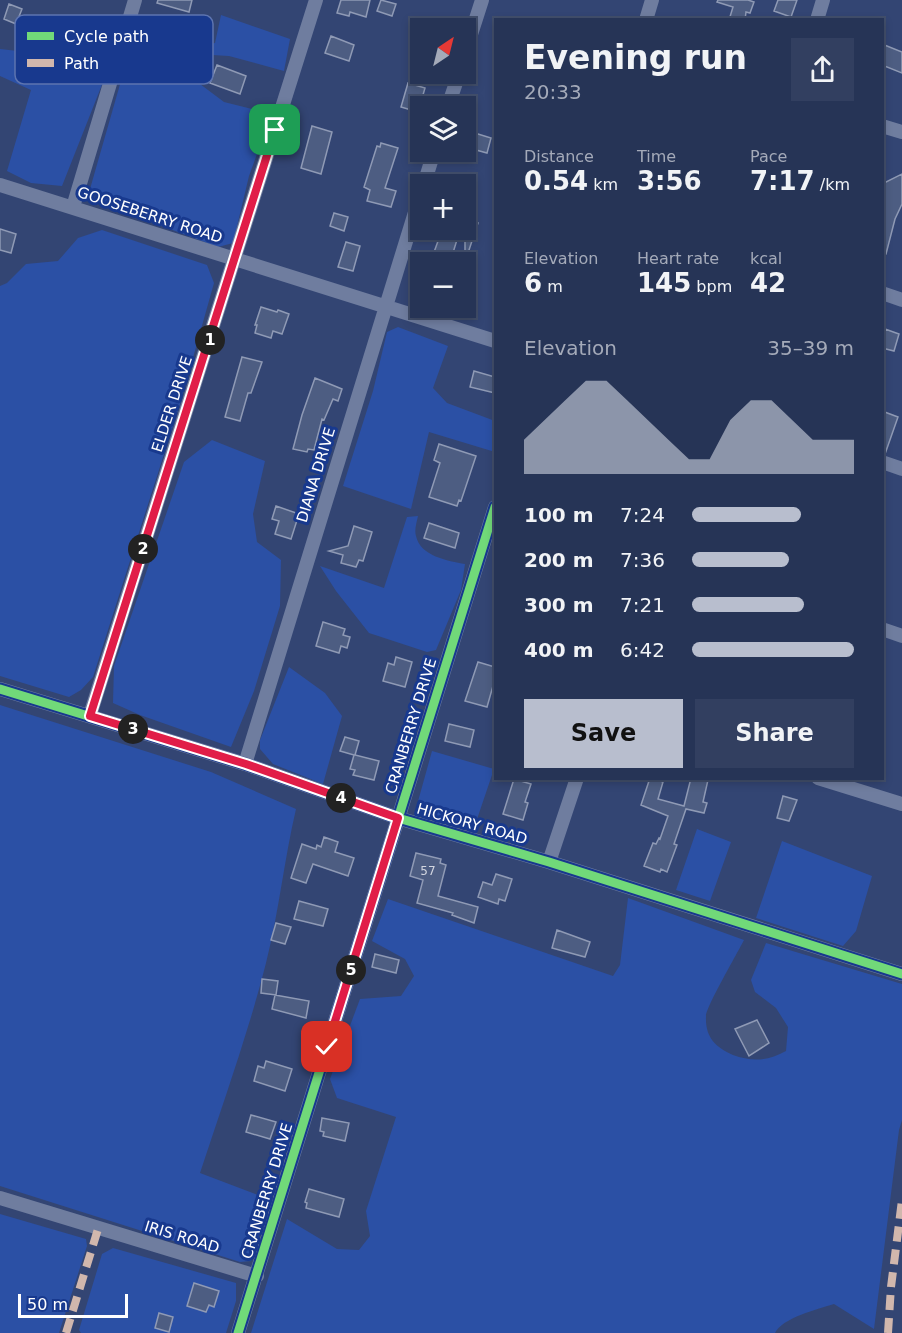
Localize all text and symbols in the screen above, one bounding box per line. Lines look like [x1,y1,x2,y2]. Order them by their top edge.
legend [15,15,213,84]
north arrow [410,18,476,84]
map controls [410,18,476,318]
text: Cycle path [64,27,149,46]
text: Evening run [524,38,747,77]
button: share [791,38,854,101]
text: Path [64,54,99,73]
text: 20:33 [524,80,582,104]
button: layers [410,96,476,162]
pin [249,104,300,155]
icon: arrive [258,113,291,146]
text: Distance [524,147,594,166]
text: Time [637,147,676,166]
text: Pace [750,147,787,166]
text: 0.54 [524,166,588,196]
text: 3:56 [637,166,702,196]
text: 7:17 [750,166,815,196]
button: + [410,174,476,240]
text: km [588,175,618,194]
text: /km [815,175,850,194]
street label: GOOSEBERRY ROAD [75,183,225,247]
text: Elevation [524,249,598,268]
text: Heart rate [637,249,719,268]
text: kcal [750,249,782,268]
button: − [410,252,476,318]
text: 6 [524,268,542,298]
text: 145 [637,268,691,298]
text: 42 [750,268,786,298]
text: m [542,277,563,296]
text: bpm [691,277,732,296]
pin: 1 [195,325,225,355]
text: 1 [204,330,216,349]
text: Elevation [524,336,617,360]
text: 35–39 m [767,336,854,360]
street label: ELDER DRIVE [148,354,196,454]
street label: DIANA DRIVE [293,425,339,525]
text: 100 m [524,503,594,527]
text: 7:24 [620,503,665,527]
pin: 2 [128,534,158,564]
text: 2 [137,539,149,558]
text: 200 m [524,548,594,572]
text: 7:36 [620,548,665,572]
text: 300 m [524,593,594,617]
text: 7:21 [620,593,665,617]
text: 400 m [524,638,594,662]
text: 6:42 [620,638,665,662]
street label: CRANBERRY DRIVE [382,656,440,796]
button: Save [524,699,683,768]
button: Share [695,699,854,768]
pin: 3 [118,714,148,744]
text: 3 [127,719,139,738]
pin: 4 [326,783,356,813]
text: 4 [335,788,347,807]
street label: HICKORY ROAD [415,800,529,848]
house number: 57 [420,864,436,878]
pin: 5 [336,955,366,985]
text: 5 [345,960,357,979]
pin [301,1021,352,1072]
icon: check [310,1030,343,1063]
street label: CRANBERRY DRIVE [238,1121,296,1261]
street label: IRIS ROAD [142,1217,222,1257]
scale bar [18,1291,128,1318]
text: 50 m [27,1295,68,1314]

